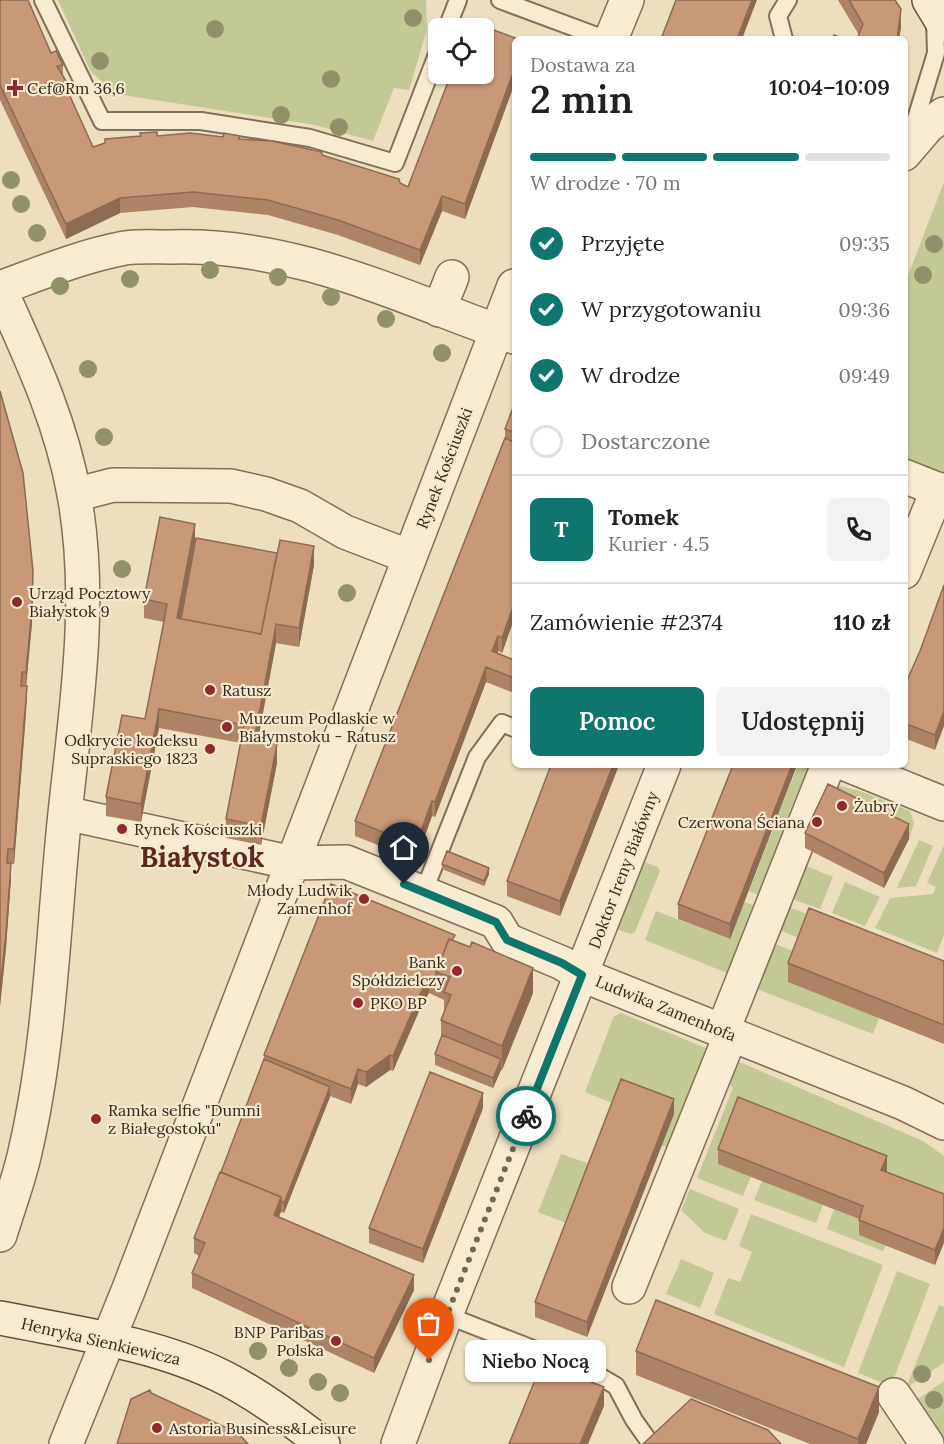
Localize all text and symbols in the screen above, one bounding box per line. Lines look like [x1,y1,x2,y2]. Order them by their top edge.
map controls [428,18,494,84]
button: locate [428,18,494,84]
text: Dostawa za [530,52,636,77]
text: 10:04–10:09 [769,73,890,101]
text: 2 min [530,74,633,124]
place label: Cef@Rm 36,6 [27,78,125,98]
marker: Cef@Rm 36,6 [8,81,22,95]
text: W drodze · 70 m [530,170,681,195]
icon: check [530,227,563,260]
text: Przyjęte [581,229,665,257]
text: 09:35 [839,231,890,256]
icon: check [530,293,563,326]
text: W przygotowaniu [581,295,761,323]
text: 09:36 [838,297,890,322]
icon: check [530,359,563,392]
text: W drodze [581,361,680,389]
text: 09:49 [839,363,890,388]
street label: Rynek Kościuszki [412,405,476,531]
text: Dostarczone [581,427,711,455]
button: phone [827,498,890,561]
text: Tomek [608,503,679,531]
text: T [554,515,569,543]
text: Kurier · 4.5 [608,531,709,556]
place label: Urząd Pocztowy Białystok 9 [29,583,151,621]
marker: Urząd Pocztowy Białystok 9 [10,595,24,609]
text: Zamówienie #2374 [530,608,723,636]
text: 110 zł [834,608,890,636]
place label: Ratusz [222,680,272,700]
marker: Ratusz [203,683,217,697]
button: Pomoc [530,687,704,756]
button: Udostępnij [716,687,890,756]
place label: Muzeum Podlaskie w Białymstoku - Ratusz [239,708,396,746]
marker: Muzeum Podlaskie w Białymstoku - Ratusz [220,720,234,734]
place label: Odkrycie kodeksu Supraskiego 1823 [64,730,198,768]
marker: Odkrycie kodeksu Supraskiego 1823 [203,742,217,756]
street label: Doktor Ireny Białówny [584,788,662,952]
place label: Żubry [854,796,899,816]
marker: Żubry [835,799,849,813]
place label: Czerwona Ściana [678,812,805,832]
marker: Czerwona Ściana [810,815,824,829]
place label: Rynek Kościuszki [134,819,262,839]
marker: Rynek Kościuszki [115,822,129,836]
pin [378,822,429,884]
icon: home [387,831,420,864]
district label: Białystok [140,839,265,875]
place label: Młody Ludwik Zamenhof [247,880,354,918]
marker: Młody Ludwik Zamenhof [357,892,371,906]
place label: Bank Spółdzielczy [352,952,446,990]
marker: Bank Spółdzielczy [450,964,464,978]
street label: Ludwika Zamenhofa [593,971,739,1045]
place label: PKO BP [370,993,427,1013]
marker: PKO BP [351,996,365,1010]
courier [496,1086,556,1146]
place label: Ramka selfie "Dumni z Białegostoku" [108,1100,260,1138]
icon: bike [510,1100,543,1133]
marker: Ramka selfie "Dumni z Białegostoku" [89,1112,103,1126]
pin [403,1298,454,1360]
icon: bag [412,1307,445,1340]
street label: Henryka Sienkiewicza [19,1313,183,1369]
place label: BNP Paribas Polska [234,1322,324,1360]
marker: BNP Paribas Polska [329,1334,343,1348]
callout: Niebo Nocą [465,1339,606,1381]
text: Niebo Nocą [482,1348,589,1373]
place label: Astoria Business&Leisure [168,1418,357,1438]
marker: Astoria Business&Leisure [150,1421,164,1435]

